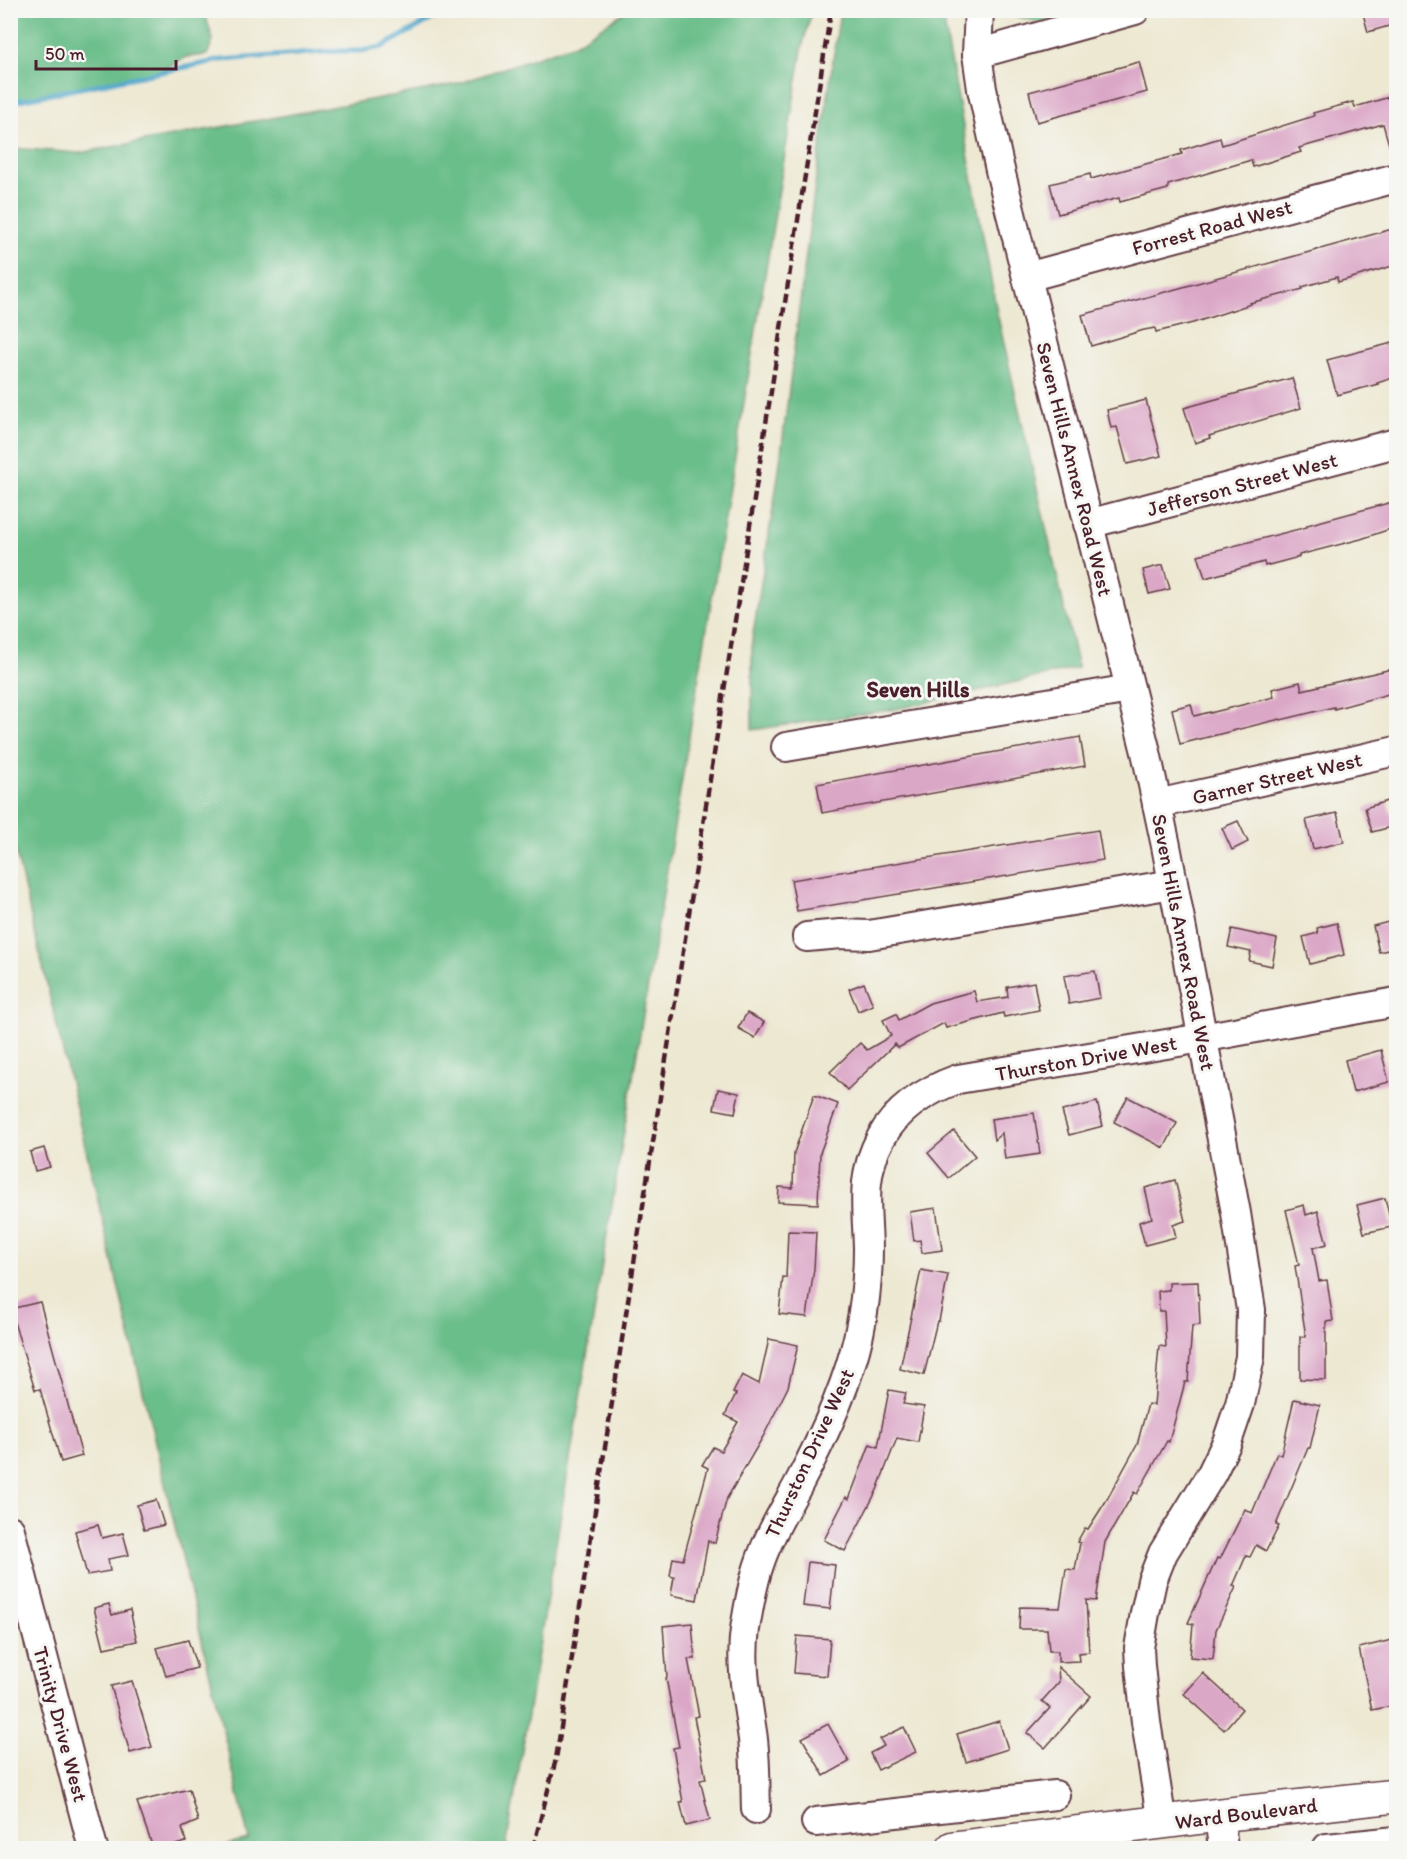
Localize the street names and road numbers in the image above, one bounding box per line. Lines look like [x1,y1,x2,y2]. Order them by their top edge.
street label: Forrest Road West [1129,194,1295,260]
street label: Seven Hills Annex Road West [1031,339,1119,599]
street label: Jefferson Street West [1144,447,1340,521]
street label: Garner Street West [1190,746,1364,810]
street label: Seven Hills Annex Road West [1147,812,1221,1072]
street label: Thurston Drive West [993,1030,1179,1086]
street label: Thurston Drive West [759,1364,859,1542]
street label: Trinity Drive West [28,1644,94,1805]
street label: Ward Boulevard [1173,1792,1319,1834]

